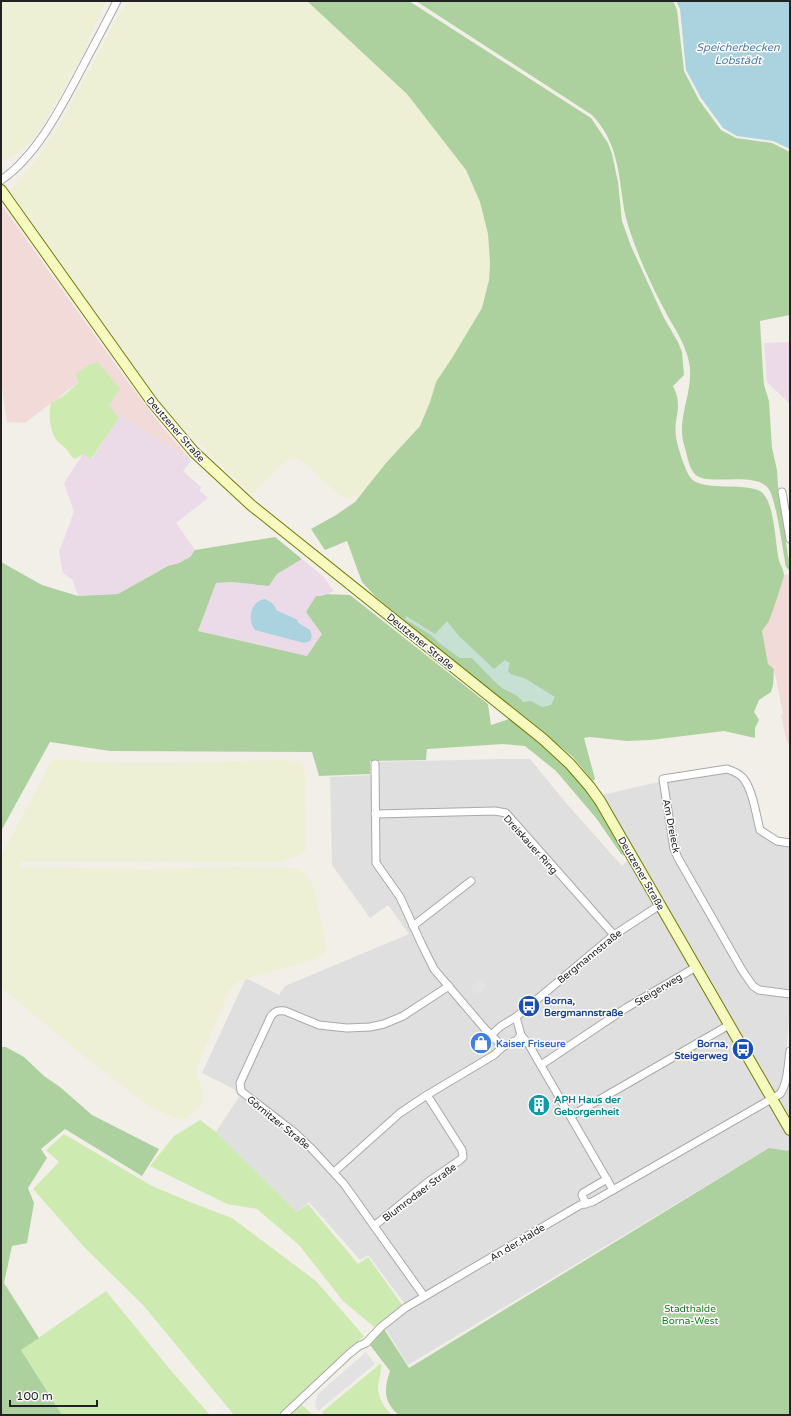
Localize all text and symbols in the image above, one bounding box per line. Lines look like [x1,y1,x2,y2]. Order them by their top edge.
water label: Speicherbecken Lobstädt [696,41,780,67]
street label: Deutzener Straße [144,395,207,465]
street label: Deutzener Straße [384,611,457,673]
street label: Am Dreieck [660,798,682,855]
street label: Dreiskauer Ring [501,813,560,877]
street label: Deutzener Straße [615,835,667,913]
street label: Bergmannstraße [555,927,624,986]
street label: Steigerweg [633,971,685,1009]
bus stop icon: Borna, Bergmannstraße [516,993,542,1019]
place label: Borna, Bergmannstraße [544,995,624,1019]
shop icon: Kaiser Friseure [468,1030,494,1056]
bus stop icon: Borna, Steigerweg [730,1036,756,1062]
place label: Kaiser Friseure [496,1038,566,1050]
place label: Borna, Steigerweg [675,1038,728,1062]
building icon: APH Haus der Geborgenheit [526,1092,552,1118]
street label: Görnitzer Straße [244,1094,313,1152]
place label: APH Haus der Geborgenheit [554,1094,621,1118]
street label: Blumrodaer Straße [380,1161,459,1224]
street label: An der Halde [488,1222,548,1264]
park label: Stadthalde Borna-West [662,1303,718,1327]
scale bar [10,1382,97,1408]
text: 100 m [16,1389,53,1403]

